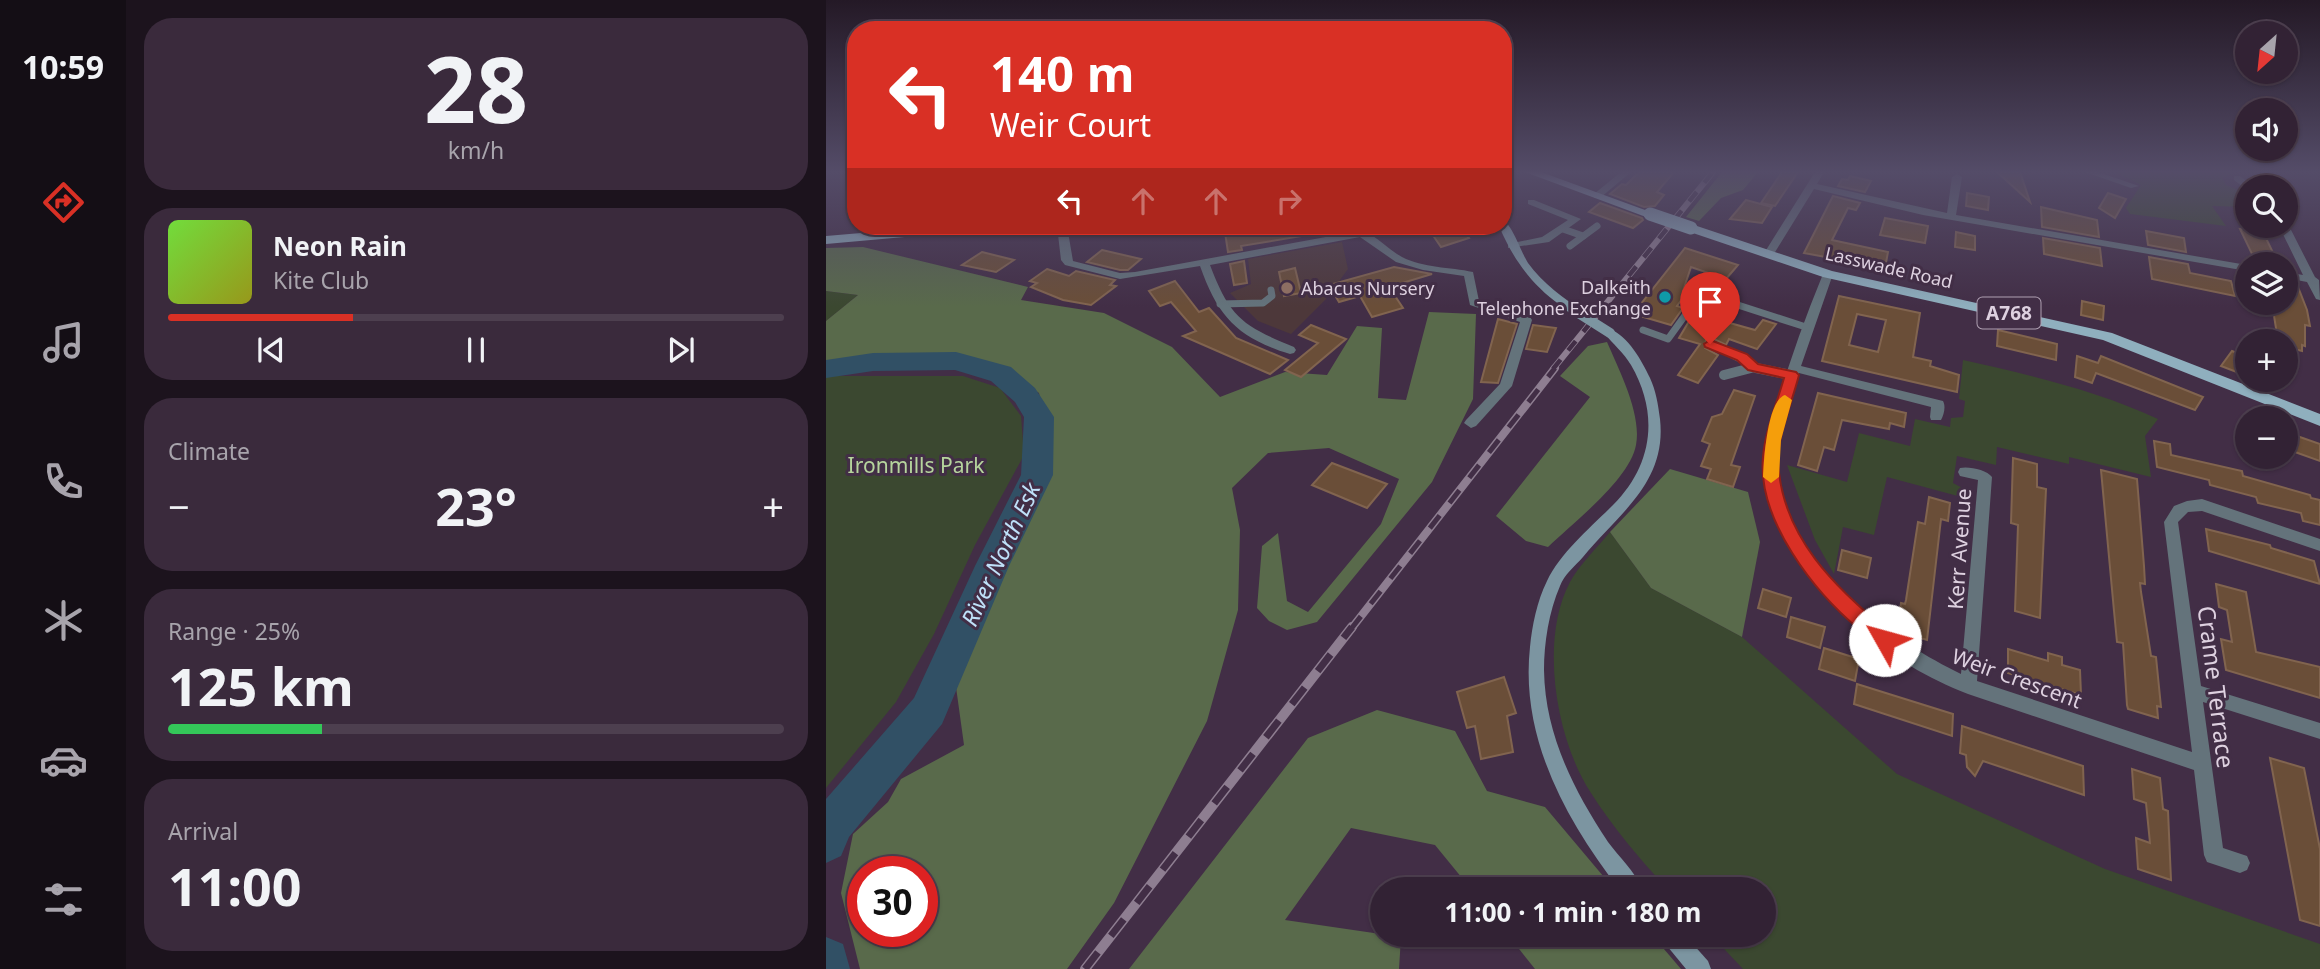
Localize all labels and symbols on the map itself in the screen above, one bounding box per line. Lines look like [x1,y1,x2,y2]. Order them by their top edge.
north arrow [2235,21,2298,84]
street label: Lasswade Road [1823,241,1955,293]
pin [1680,272,1740,344]
place label: Dalkeith Telephone Exchange [1477,275,1651,320]
place label: Abacus Nursery [1301,276,1435,300]
marker: Abacus Nursery [1279,280,1295,296]
marker: Dalkeith Telephone Exchange [1657,289,1673,305]
road number: A768 [1978,298,2040,328]
park label: Ironmills Park [848,451,985,479]
water label: River North Esk [953,476,1048,631]
street label: Kerr Avenue [1941,487,1977,611]
position arrow [1848,603,1922,677]
street label: Crame Terrace [2191,604,2243,770]
street label: Weir Crescent [1948,642,2086,715]
speed limit sign: 30 [847,856,938,947]

